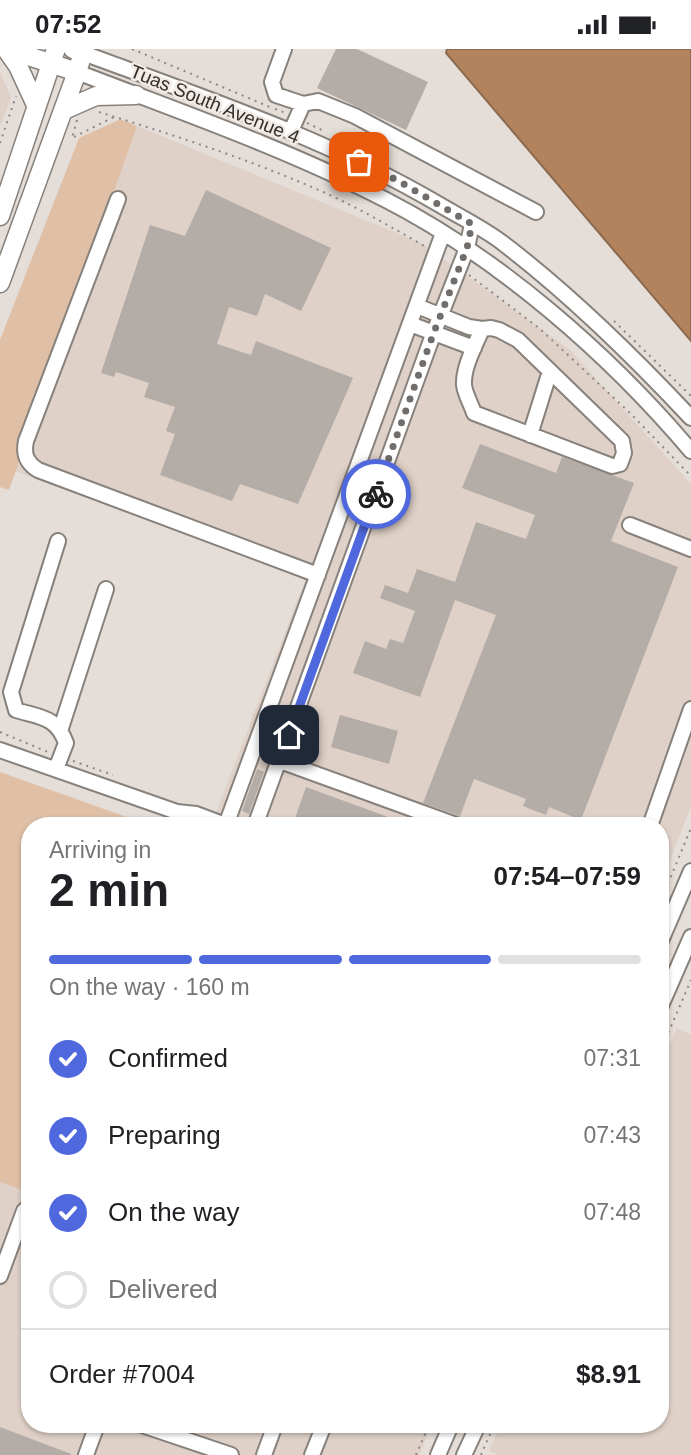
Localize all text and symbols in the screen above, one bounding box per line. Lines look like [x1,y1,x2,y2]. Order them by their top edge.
text: 07:52 [35,9,102,39]
street label: Tuas South Avenue 4 [127,60,303,148]
pin [329,132,389,192]
icon: bag [340,143,378,181]
courier [341,459,411,529]
icon: bike [357,475,395,513]
pin [259,705,319,765]
icon: home [270,716,308,754]
text: Arriving in [49,837,151,863]
text: 07:54–07:59 [494,861,641,891]
text: 2 min [49,864,169,916]
text: On the way · 160 m [49,974,250,1000]
icon: check [49,1040,87,1078]
text: Confirmed [108,1043,228,1073]
text: 07:31 [583,1045,641,1071]
icon: check [49,1117,87,1155]
text: Preparing [108,1120,221,1150]
text: 07:43 [583,1122,641,1148]
icon: check [49,1194,87,1232]
text: On the way [108,1197,240,1227]
text: 07:48 [583,1199,641,1225]
text: Delivered [108,1274,218,1304]
text: Order #7004 [49,1359,195,1389]
text: $8.91 [576,1359,641,1389]

